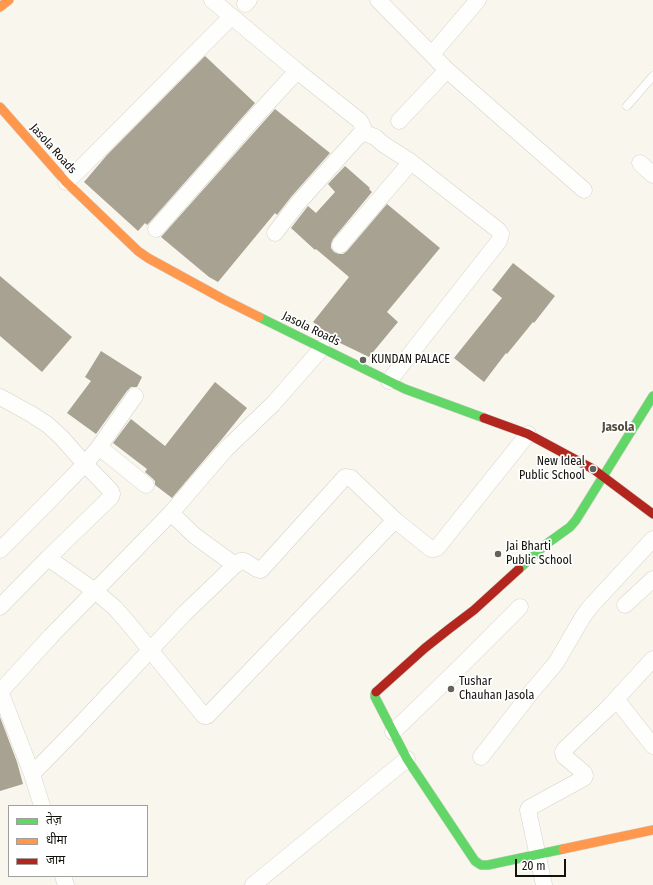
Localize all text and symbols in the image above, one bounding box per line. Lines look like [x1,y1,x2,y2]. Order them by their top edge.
street label: Jasola Roads [27,121,79,177]
street label: Jasola Roads [280,309,342,349]
place label: KUNDAN PALACE [371,353,450,367]
marker: KUNDAN PALACE [358,355,368,365]
district label: Jasola [602,419,634,435]
place label: New Ideal Public School [519,455,585,483]
marker: New Ideal Public School [588,464,598,474]
place label: Jai Bharti Public School [506,540,572,568]
marker: Jai Bharti Public School [493,549,503,559]
place label: Tushar Chauhan Jasola [459,675,534,703]
marker: Tushar Chauhan Jasola [446,684,456,694]
legend [8,805,148,877]
text: तेज़ [46,813,62,827]
text: धीमा [46,833,67,847]
scale bar [517,851,568,877]
text: जाम [46,853,65,867]
text: 20 m [522,859,546,873]

